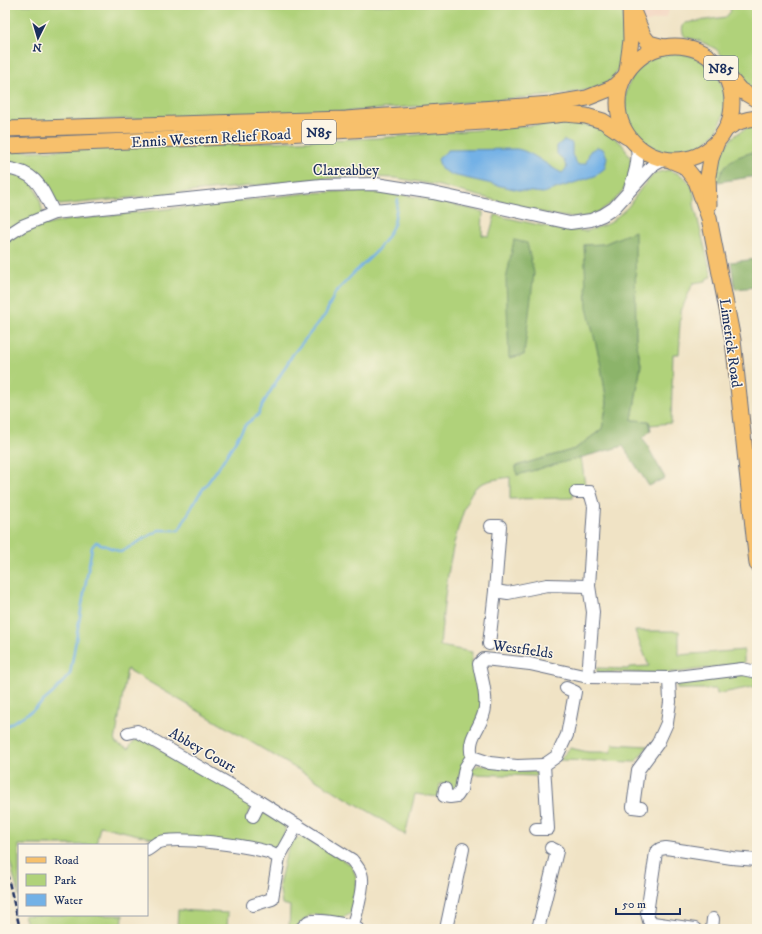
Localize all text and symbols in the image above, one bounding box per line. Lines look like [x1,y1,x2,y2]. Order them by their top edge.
north arrow [18,18,58,58]
text: N [32,40,42,54]
road number: N85 [704,56,738,80]
road number: N85 [302,120,336,144]
street label: Ennis Western Relief Road [131,125,292,152]
street label: Clareabbey [313,161,380,180]
street label: Limerick Road [715,297,746,389]
street label: Westfields [491,636,554,663]
street label: Abbey Court [166,723,240,778]
legend [18,844,148,916]
text: Road [54,853,79,868]
text: Park [54,873,76,888]
scale bar [616,890,680,916]
text: Water [53,893,83,908]
text: 50 m [622,897,646,912]

